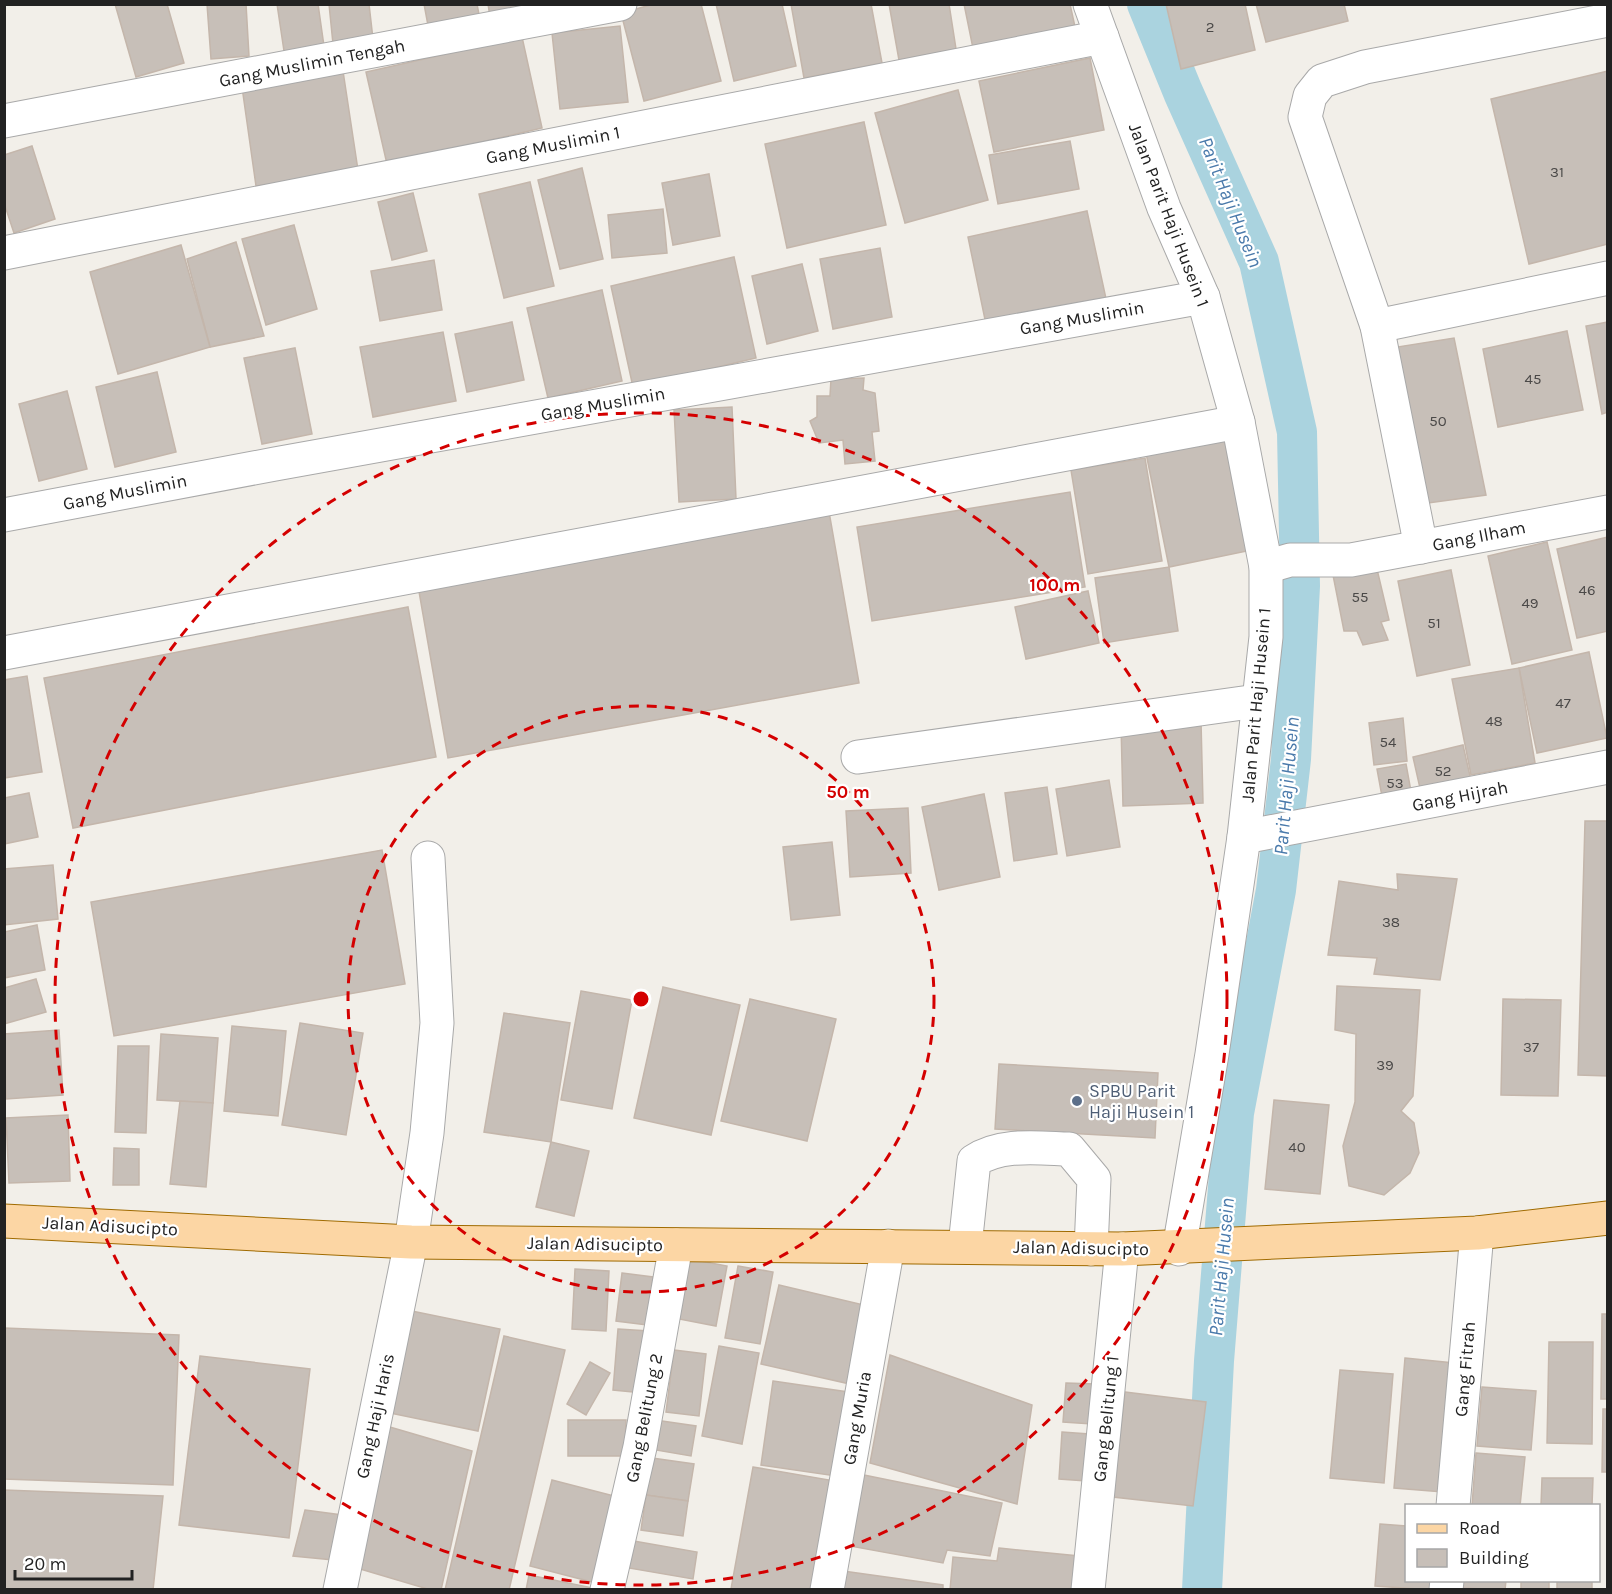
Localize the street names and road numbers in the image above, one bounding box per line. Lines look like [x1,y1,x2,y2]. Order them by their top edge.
street label: Gang Muslimin Tengah [217,34,407,92]
street label: Jalan Parit Haji Husein 1 [1124,120,1214,310]
street label: Gang Muslimin 1 [484,121,622,169]
street label: Gang Muslimin [1018,296,1146,340]
street label: Gang Muslimin [539,382,667,426]
street label: Gang Muslimin [61,469,189,515]
street label: Gang Ilham [1431,516,1527,556]
street label: Jalan Parit Haji Husein 1 [1237,607,1275,803]
street label: Gang Hijrah [1410,776,1510,816]
street label: Jalan Adisucipto [42,1211,178,1241]
street label: Jalan Adisucipto [527,1232,663,1256]
street label: Jalan Adisucipto [1013,1236,1149,1260]
street label: Gang Fitrah [1450,1320,1480,1418]
street label: Gang Haji Haris [351,1351,399,1481]
street label: Gang Belitung 2 [621,1352,667,1484]
street label: Gang Belitung 1 [1088,1355,1124,1483]
street label: Gang Muria [838,1369,876,1467]

